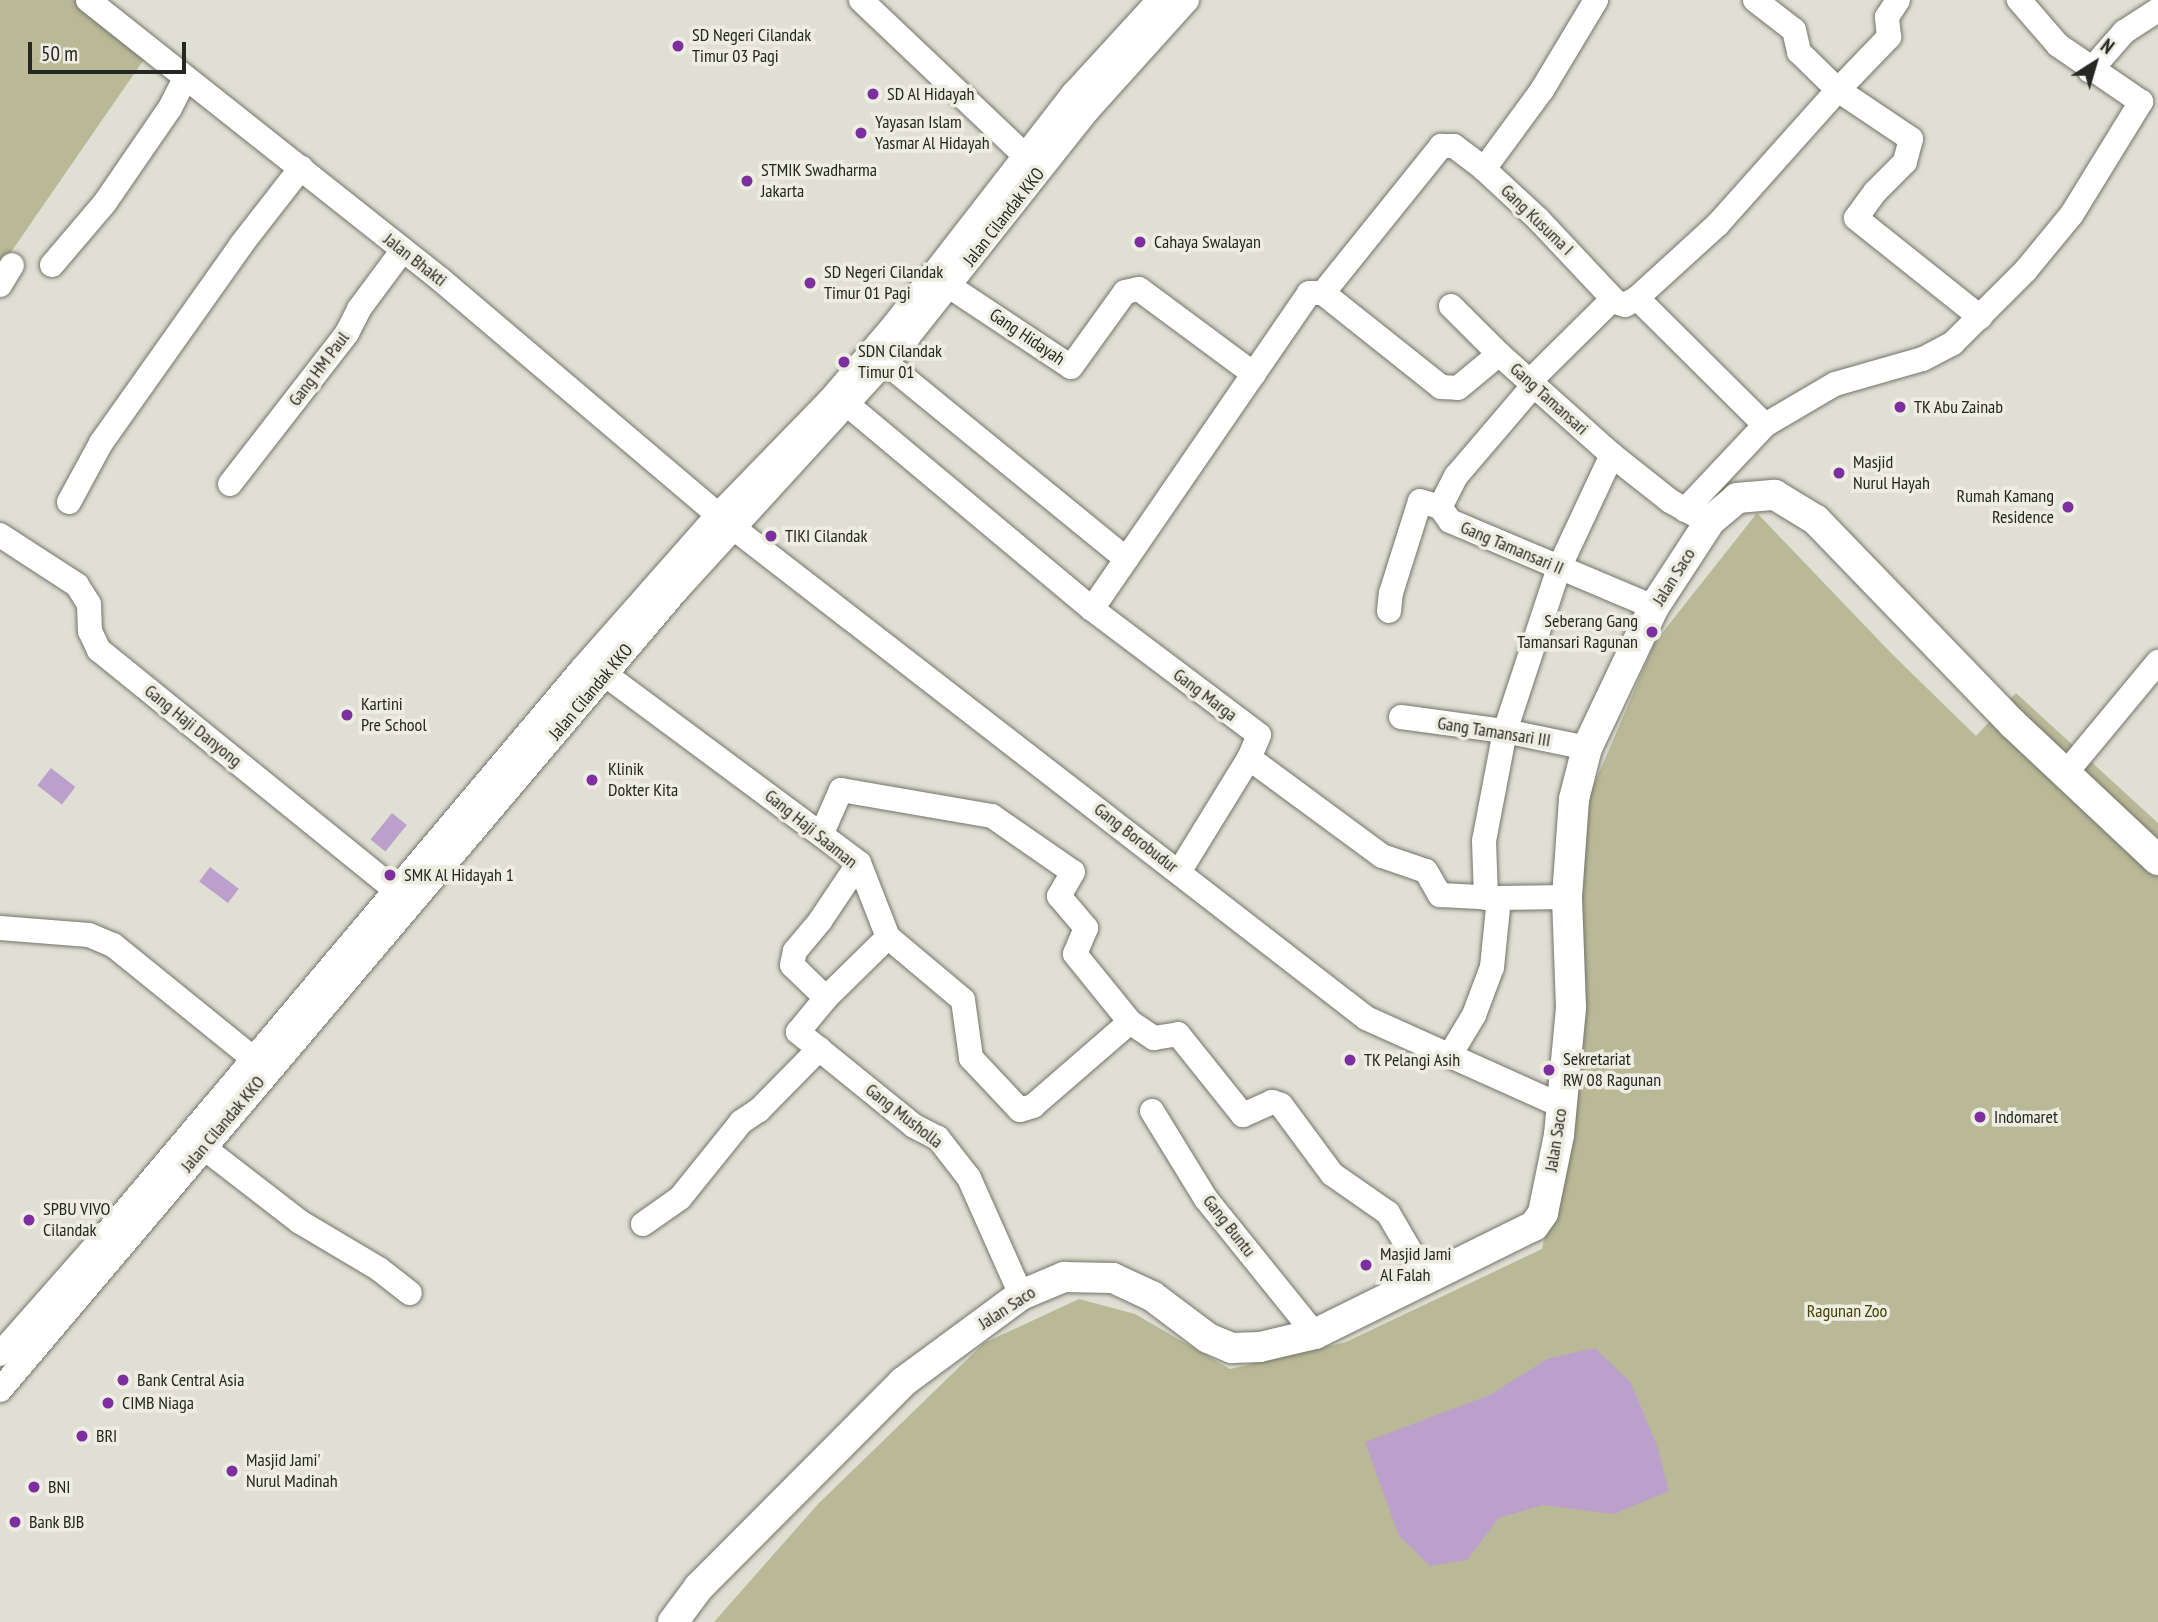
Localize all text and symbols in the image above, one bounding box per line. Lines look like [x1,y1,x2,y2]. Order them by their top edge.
place label: SD Negeri Cilandak Timur 03 Pagi [692,25,811,68]
scale bar [32,28,189,72]
north arrow [2060,28,2130,98]
text: N [2096,34,2119,59]
marker: SD Negeri Cilandak Timur 03 Pagi [670,38,686,54]
text: 50 m [41,40,78,67]
place label: SD Al Hidayah [887,83,975,105]
marker: SD Al Hidayah [865,86,881,102]
place label: Yayasan Islam Yasmar Al Hidayah [875,112,990,154]
marker: Yayasan Islam Yasmar Al Hidayah [853,125,869,141]
place label: STMIK Swadharma Jakarta [761,160,877,202]
street label: Jalan Cilandak KKO [959,163,1049,271]
marker: STMIK Swadharma Jakarta [739,173,755,189]
street label: Gang Kusuma I [1496,180,1578,260]
street label: Jalan Bhakti [379,229,451,291]
place label: Cahaya Swalayan [1154,231,1261,253]
marker: Cahaya Swalayan [1132,234,1148,250]
place label: SD Negeri Cilandak Timur 01 Pagi [824,262,943,304]
marker: SD Negeri Cilandak Timur 01 Pagi [802,275,818,291]
street label: Gang Hidayah [985,304,1069,370]
street label: Gang HM Paul [284,328,354,410]
place label: SDN Cilandak Timur 01 [858,341,942,384]
marker: SDN Cilandak Timur 01 [836,354,852,370]
street label: Gang Tamansari [1505,358,1593,440]
place label: TK Abu Zainab [1914,396,2004,418]
marker: TK Abu Zainab [1892,399,1908,415]
place label: Masjid Nurul Hayah [1853,452,1930,494]
marker: Masjid Nurul Hayah [1831,465,1847,481]
place label: Rumah Kamang Residence [1957,486,2054,528]
marker: Rumah Kamang Residence [2060,499,2076,515]
street label: Gang Tamansari II [1457,516,1567,580]
place label: TIKI Cilandak [785,525,868,547]
marker: TIKI Cilandak [763,528,779,544]
street label: Jalan Saco [1648,544,1700,610]
place label: Seberang Gang Tamansari Ragunan [1517,611,1638,654]
marker: Seberang Gang Tamansari Ragunan [1644,624,1660,640]
street label: Jalan Cilandak KKO [544,639,638,745]
street label: Gang Marga [1169,664,1241,726]
street label: Gang Haji Danyong [140,680,246,772]
place label: Kartini Pre School [361,694,427,736]
marker: Kartini Pre School [339,707,355,723]
street label: Gang Tamansari III [1436,712,1552,752]
place label: Klinik Dokter Kita [608,759,678,802]
marker: Klinik Dokter Kita [582,770,602,790]
street label: Gang Haji Saaman [760,785,862,873]
street label: Gang Borobudur [1090,798,1182,878]
place label: SMK Al Hidayah 1 [404,864,515,886]
marker: SMK Al Hidayah 1 [382,867,398,883]
place label: TK Pelangi Asih [1364,1049,1461,1071]
place label: Sekretariat RW 08 Ragunan [1563,1049,1661,1092]
marker: TK Pelangi Asih [1342,1052,1358,1068]
marker: Sekretariat RW 08 Ragunan [1541,1062,1557,1078]
street label: Jalan Cilandak KKO [176,1071,270,1177]
street label: Gang Musholla [861,1079,947,1153]
place label: Indomaret [1994,1106,2058,1128]
street label: Jalan Saco [1540,1107,1572,1173]
marker: Indomaret [1972,1109,1988,1125]
street label: Gang Buntu [1198,1191,1260,1261]
place label: SPBU VIVO Cilandak [43,1199,111,1242]
marker: SPBU VIVO Cilandak [21,1212,37,1228]
place label: Masjid Jami Al Falah [1380,1244,1451,1286]
marker: Masjid Jami Al Falah [1358,1257,1374,1273]
street label: Jalan Saco [975,1282,1039,1334]
park label: Ragunan Zoo [1807,1300,1887,1322]
place label: Bank Central Asia [137,1369,245,1391]
marker: Bank Central Asia [115,1372,131,1388]
place label: CIMB Niaga [122,1392,194,1414]
marker: CIMB Niaga [100,1395,116,1411]
place label: BRI [96,1425,117,1447]
marker: BRI [74,1428,90,1444]
place label: Masjid Jami' Nurul Madinah [246,1450,338,1492]
marker: Masjid Jami' Nurul Madinah [224,1463,240,1479]
place label: BNI [48,1476,70,1498]
marker: BNI [26,1479,42,1495]
place label: Bank BJB [29,1511,85,1533]
marker: Bank BJB [7,1514,23,1530]

